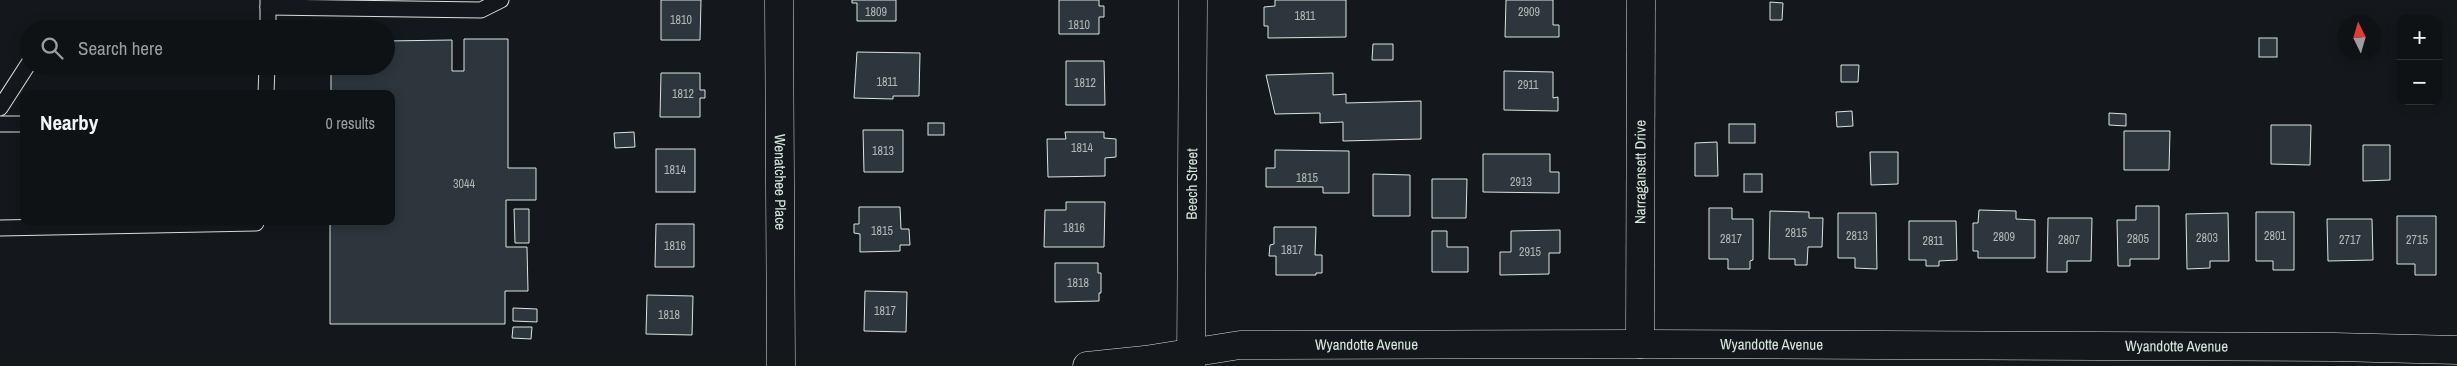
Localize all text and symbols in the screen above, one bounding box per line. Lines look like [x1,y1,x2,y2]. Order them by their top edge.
house number: 1809 [865,4,887,20]
house number: 2909 [1518,4,1540,20]
house number: 1811 [1294,8,1316,24]
house number: 1810 [670,12,692,28]
north arrow [2337,15,2382,60]
map controls [2397,15,2442,105]
button: + [2397,15,2442,60]
house number: 1810 [1068,17,1090,33]
search box [20,20,395,75]
icon: search [38,34,66,62]
text: Search here [78,35,163,61]
button: − [2397,60,2442,105]
house number: 1811 [876,74,898,90]
house number: 1812 [1074,75,1096,91]
house number: 2911 [1517,77,1539,93]
house number: 1812 [672,86,694,102]
text: Nearby [40,108,98,137]
text: 0 results [325,112,375,134]
street label: Narragansett Drive [1629,120,1651,224]
street label: Wenatchee Place [770,134,791,230]
house number: 1814 [1071,140,1093,156]
house number: 1813 [872,143,894,159]
street label: Beech Street [1181,148,1202,220]
house number: 1814 [664,162,686,178]
house number: 1815 [1296,170,1318,186]
house number: 2913 [1510,174,1532,190]
house number: 3044 [453,176,475,192]
house number: 1816 [1063,220,1085,236]
house number: 1815 [871,223,893,239]
house number: 2815 [1785,225,1807,241]
house number: 2813 [1846,228,1868,244]
house number: 2801 [2264,228,2286,244]
house number: 2809 [1993,229,2015,245]
house number: 2803 [2196,230,2218,246]
house number: 2817 [1720,231,1742,247]
house number: 2805 [2127,231,2149,247]
house number: 2807 [2058,232,2080,248]
house number: 2717 [2339,232,2361,248]
house number: 2715 [2406,232,2428,248]
house number: 2811 [1922,233,1944,249]
house number: 1816 [664,238,686,254]
house number: 1817 [1281,242,1303,258]
house number: 2915 [1519,244,1541,260]
house number: 1818 [1067,275,1089,291]
house number: 1817 [874,303,896,319]
house number: 1818 [658,307,680,323]
street label: Wyandotte Avenue [1720,333,1823,355]
street label: Wyandotte Avenue [1315,334,1418,355]
street label: Wyandotte Avenue [2125,335,2228,357]

